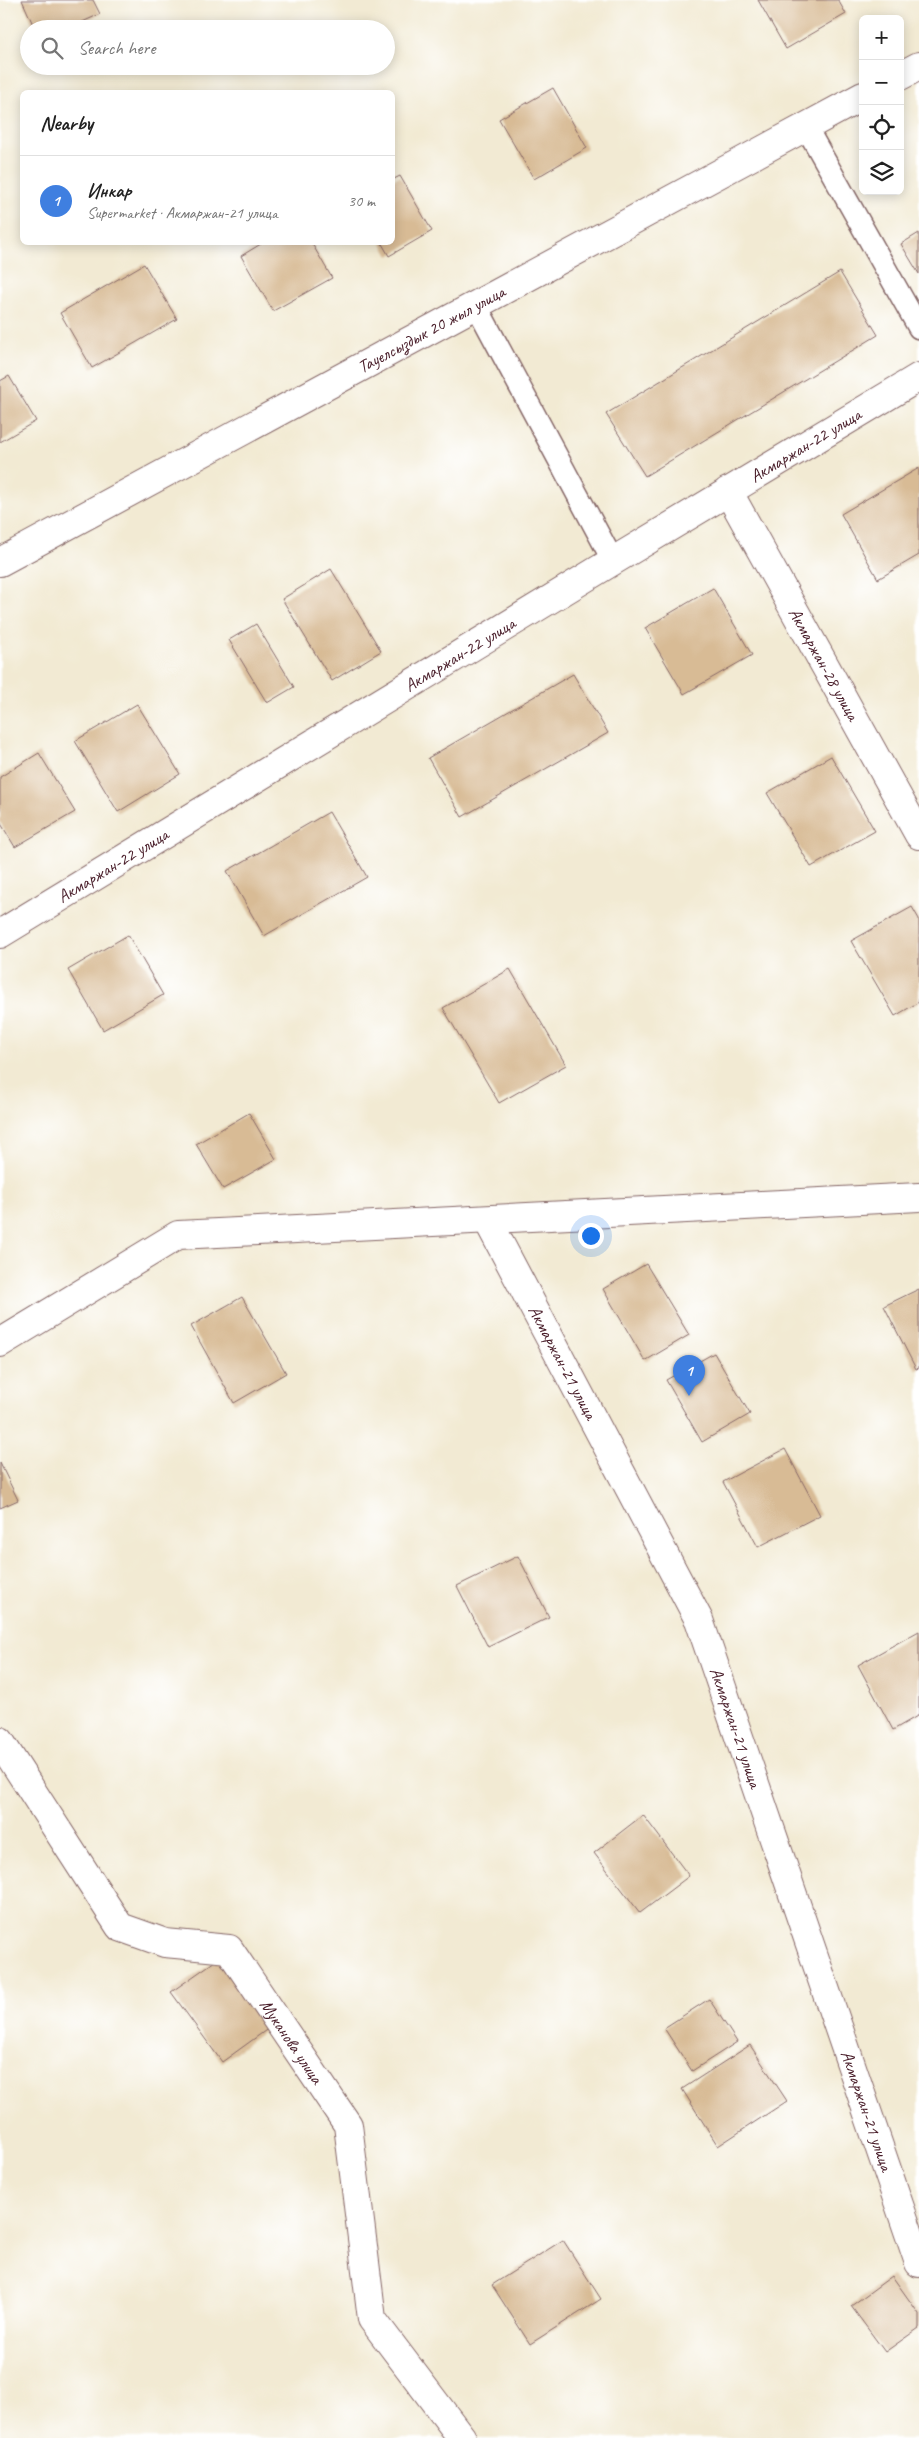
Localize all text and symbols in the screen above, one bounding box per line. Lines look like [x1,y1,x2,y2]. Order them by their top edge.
map controls [859,15,904,195]
button: + [859,15,904,60]
search box [20,20,395,75]
icon: search [38,34,66,62]
text: Search here [78,36,155,60]
button: − [859,60,904,105]
button: locate [859,105,904,150]
text: Nearby [40,110,93,136]
button: layers [859,150,904,195]
text: Инкар [87,179,132,203]
text: 1 [52,191,60,211]
text: 30 m [348,191,375,211]
text: Supermarket · Акмаржан-21 улица [87,203,278,223]
street label: Тауелсыздык 20 жыл улица [354,280,510,378]
street label: Акмаржан-22 улица [746,403,866,487]
street label: Акмаржан-28 улица [784,604,865,726]
street label: Акмаржан-22 улица [400,611,520,696]
street label: Акмаржан-22 улица [53,822,174,907]
your location [578,1223,604,1249]
street label: Акмаржан-21 улица [524,1302,603,1425]
pin: 1 [673,1355,705,1396]
street label: Акмаржан-21 улица [705,1664,767,1792]
street label: Муканова улица [255,1995,329,2089]
street label: Акмаржан-21 улица [836,2048,898,2175]

